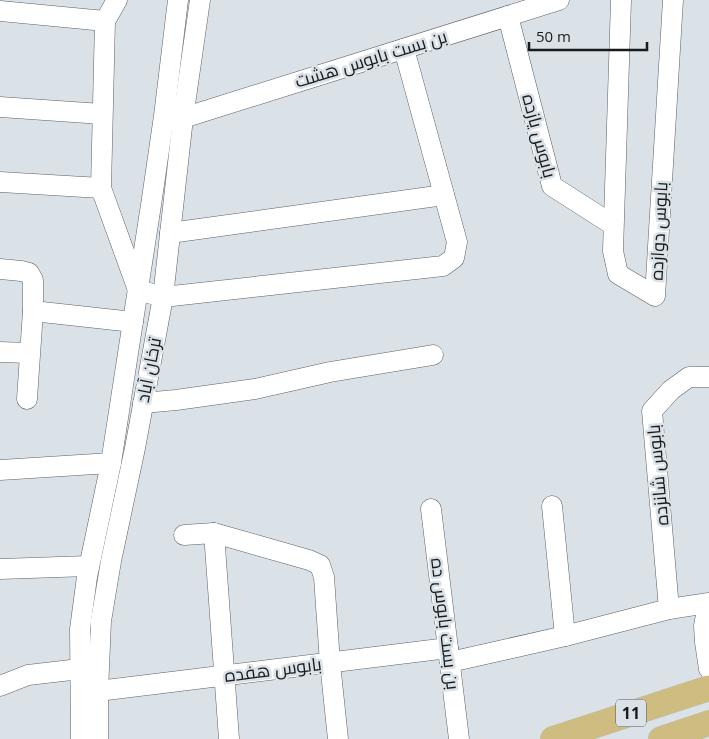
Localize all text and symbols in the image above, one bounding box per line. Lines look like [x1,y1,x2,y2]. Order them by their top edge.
scale bar [529,20,646,52]
street label: بن بست بابوس هشت [292,23,450,93]
text: 50 m [536,26,571,46]
street label: بابوس یازده [517,91,563,180]
street label: بابوس دوازده [643,181,673,281]
street label: ترخان آباد [130,335,166,404]
street label: بابوس شانزده [641,424,673,527]
street label: بن بست بابوس ده [426,557,466,691]
street label: بابوس هفده [223,651,323,687]
road number: 11 [616,700,646,726]

